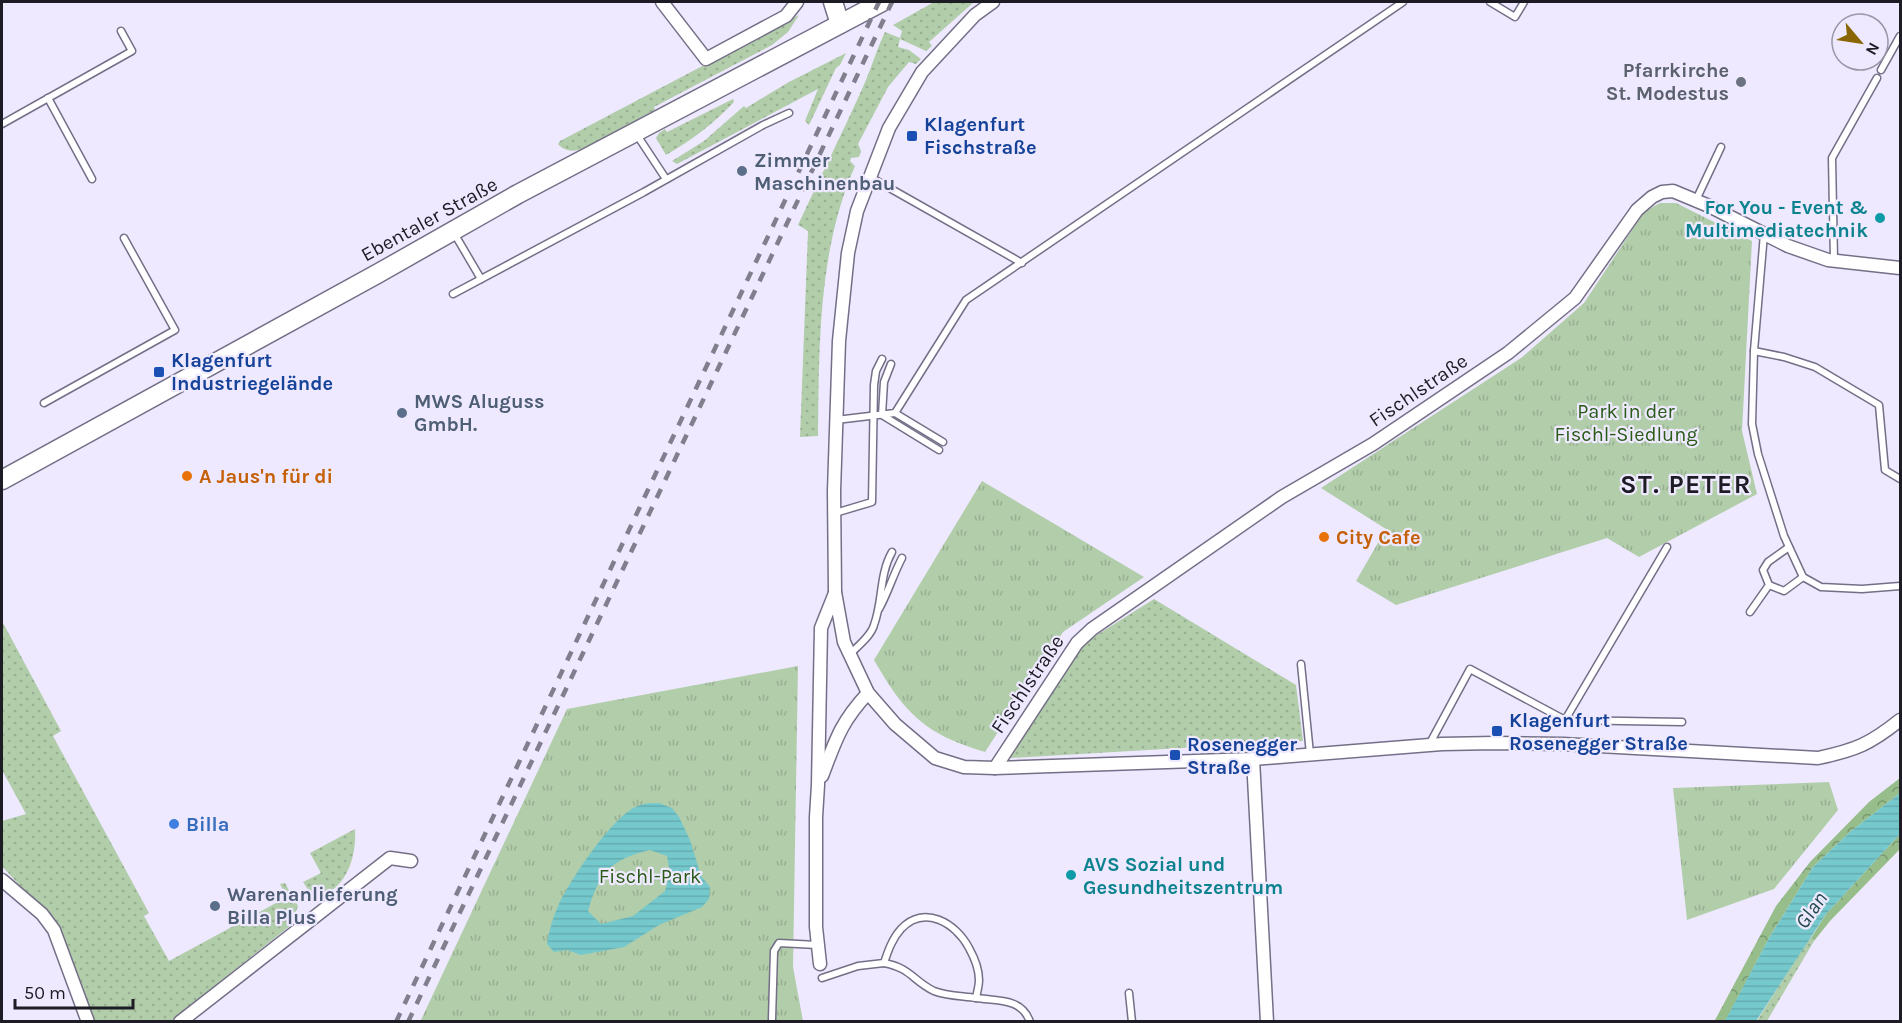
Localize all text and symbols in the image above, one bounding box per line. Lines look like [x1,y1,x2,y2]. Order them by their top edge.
north arrow [1830,12,1890,72]
text: N [1862,39,1884,59]
place label: Pfarrkirche St. Modestus [1606,59,1729,105]
marker: Pfarrkirche St. Modestus [1734,75,1748,89]
place label: Klagenfurt Fischstraße [924,113,1037,159]
marker: Klagenfurt Fischstraße [905,129,919,143]
place label: Zimmer Maschinenbau [754,149,895,195]
marker: Zimmer Maschinenbau [735,164,749,178]
street label: Ebentaler Straße [357,172,501,266]
place label: For You - Event & Multimediatechnik [1685,196,1868,242]
marker: For You - Event & Multimediatechnik [1873,211,1887,225]
place label: Klagenfurt Industriegelände [171,349,333,395]
street label: Fischlstraße [1365,349,1472,432]
marker: Klagenfurt Industriegelände [152,365,166,379]
place label: MWS Aluguss GmbH. [414,390,545,436]
park label: Park in der Fischl-Siedlung [1554,400,1698,446]
marker: MWS Aluguss GmbH. [395,406,409,420]
place label: A Jaus'n für di [199,465,333,488]
marker: A Jaus'n für di [180,469,194,483]
district label: ST. PETER [1620,469,1752,500]
place label: City Cafe [1336,526,1421,549]
marker: City Cafe [1317,530,1331,544]
street label: Fischlstraße [986,631,1069,738]
place label: Klagenfurt Rosenegger Straße [1509,709,1688,755]
marker: Klagenfurt Rosenegger Straße [1490,724,1504,738]
place label: Rosenegger Straße [1187,733,1297,779]
marker: Rosenegger Straße [1168,748,1182,762]
place label: Billa [186,813,229,836]
marker: Billa [167,817,181,831]
place label: AVS Sozial und Gesundheitszentrum [1083,853,1283,899]
park label: Fischl-Park [599,865,701,888]
marker: AVS Sozial und Gesundheitszentrum [1064,868,1078,882]
place label: Warenanlieferung Billa Plus [227,883,398,929]
water label: Glan [1790,887,1832,933]
marker: Warenanlieferung Billa Plus [208,899,222,913]
scale bar [15,972,134,1010]
text: 50 m [24,982,66,1004]

